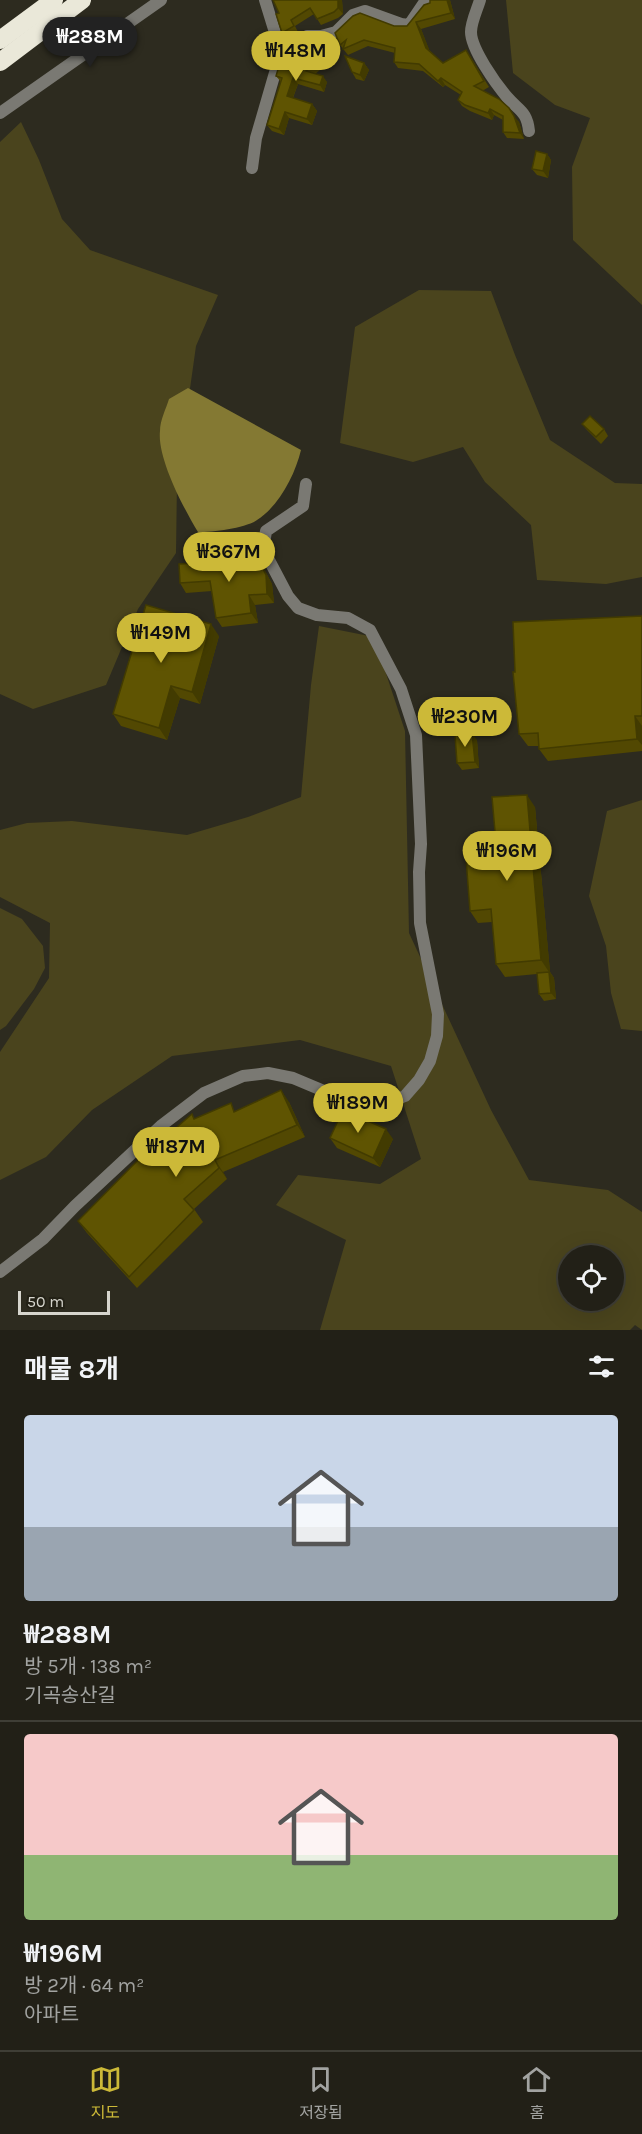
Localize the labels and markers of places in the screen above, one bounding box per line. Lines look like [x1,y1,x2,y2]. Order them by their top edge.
pin: ₩288M [48,17,132,68]
pin: ₩148M [254,31,338,82]
pin: ₩367M [187,532,271,583]
pin: ₩149M [119,613,203,664]
pin: ₩230M [423,697,507,748]
pin: ₩196M [465,831,549,882]
pin: ₩189M [316,1083,400,1134]
pin: ₩187M [134,1127,218,1178]

